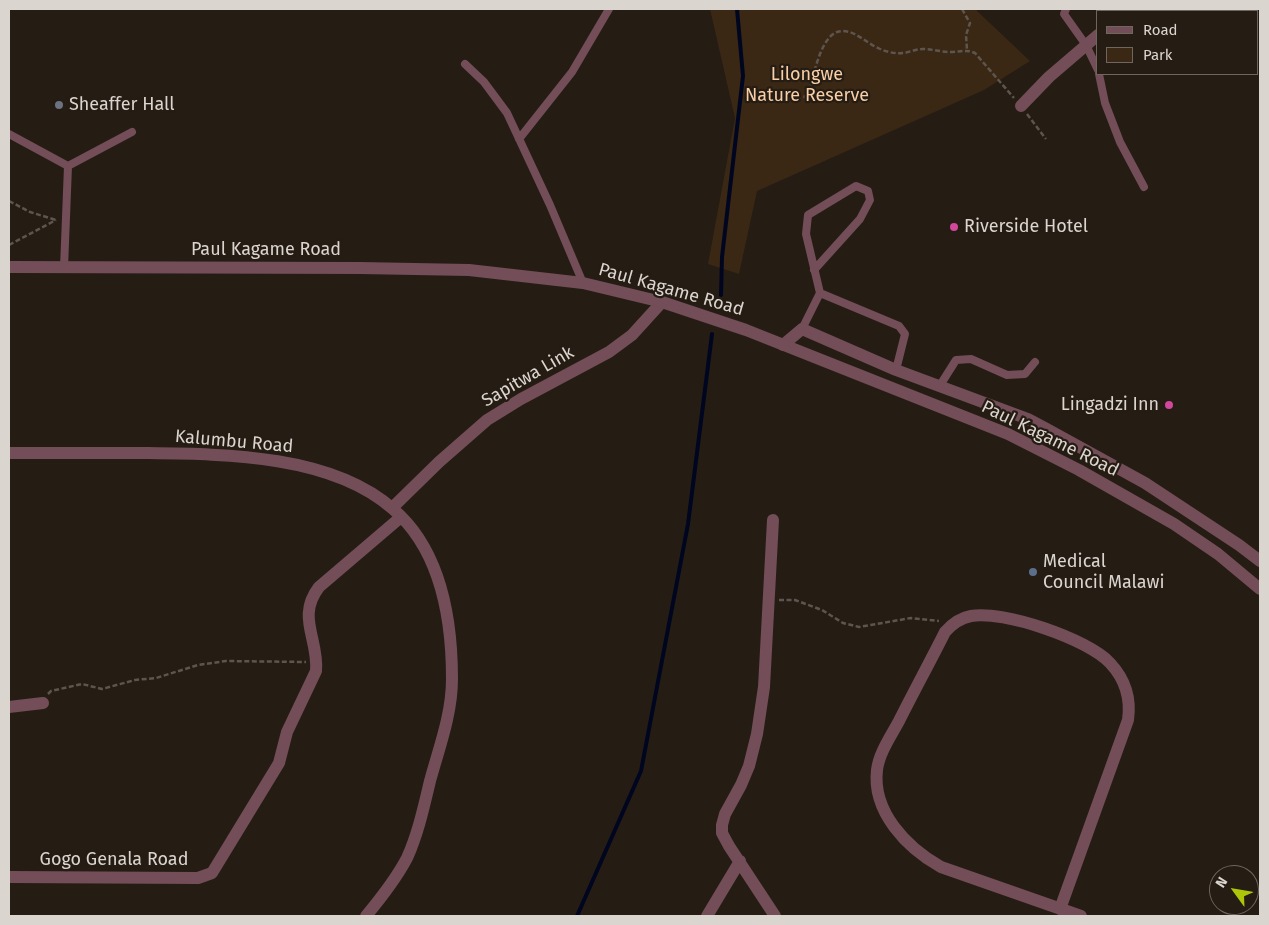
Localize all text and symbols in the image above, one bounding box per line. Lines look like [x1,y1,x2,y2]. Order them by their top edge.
legend [1096,10,1259,75]
text: Road [1143,21,1178,39]
text: Park [1143,46,1173,64]
park label: Lilongwe Nature Reserve [745,64,869,106]
place label: Sheaffer Hall [69,94,175,116]
marker: Sheaffer Hall [53,99,65,111]
place label: Riverside Hotel [964,216,1088,238]
marker: Riverside Hotel [948,221,960,233]
street label: Paul Kagame Road [191,239,341,261]
street label: Paul Kagame Road [596,259,746,321]
street label: Sapitwa Link [478,342,578,412]
place label: Lingadzi Inn [1061,394,1159,416]
street label: Paul Kagame Road [978,396,1122,482]
marker: Lingadzi Inn [1163,399,1175,411]
street label: Kalumbu Road [174,426,294,458]
place label: Medical Council Malawi [1043,551,1164,594]
marker: Medical Council Malawi [1027,566,1039,578]
street label: Gogo Genala Road [40,849,188,871]
north arrow [1209,865,1259,915]
text: N [1212,874,1231,891]

